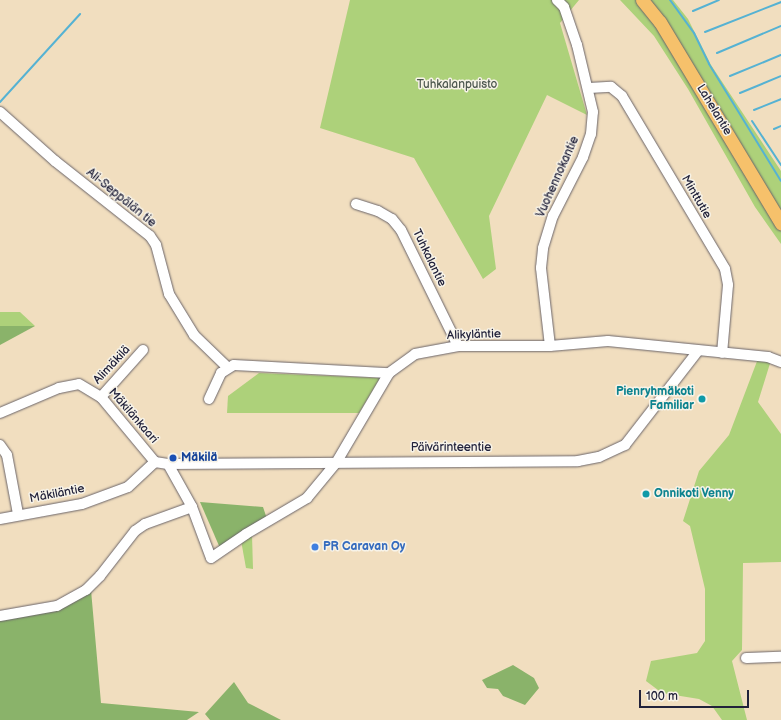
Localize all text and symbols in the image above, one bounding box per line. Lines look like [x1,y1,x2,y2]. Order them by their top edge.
park label: Tuhkalanpuisto [417,78,497,92]
street label: Lahelantie [693,82,735,138]
street label: Vuohennokantie [534,134,582,220]
street label: Ali-Seppälän tie [83,166,159,230]
street label: Minttutie [678,173,714,221]
street label: Tuhkalantie [409,227,449,289]
street label: Alikyläntie [447,327,501,343]
street label: Alimäkilä [91,343,133,387]
street label: Mäkilänkaari [105,385,161,447]
place label: Pienryhmäkoti Familiar [616,385,694,413]
marker: Pienryhmäkoti Familiar [697,394,707,404]
street label: Päivärinteentie [411,441,491,455]
place label: Mäkilä [181,451,217,465]
marker: Mäkilä [168,453,178,463]
street label: Mäkiläntie [28,482,86,506]
place label: Onnikoti Venny [654,487,734,501]
marker: Onnikoti Venny [641,489,651,499]
place label: PR Caravan Oy [323,540,405,554]
marker: PR Caravan Oy [310,542,320,552]
scale bar [641,682,751,708]
text: 100 m [646,689,678,704]

